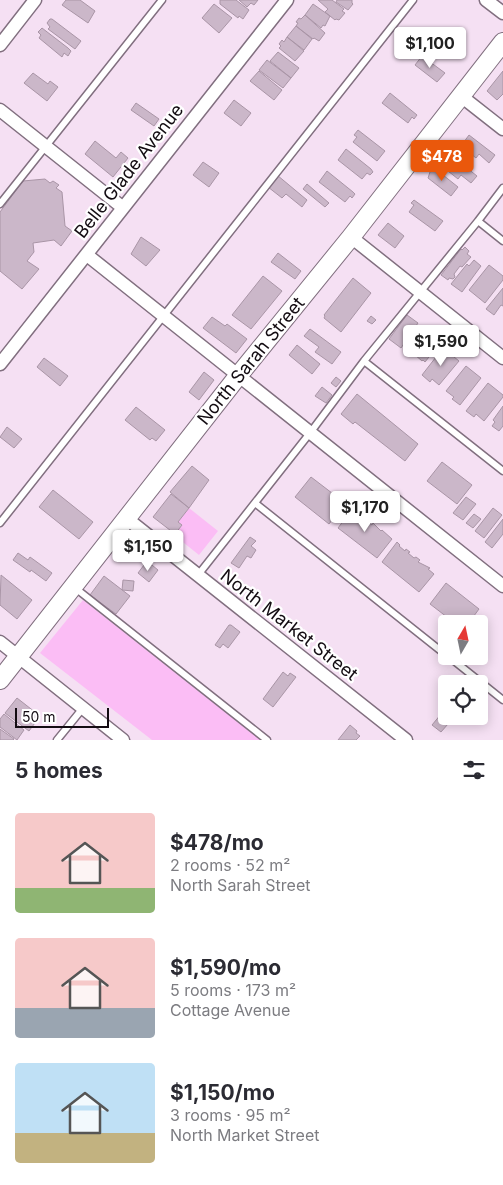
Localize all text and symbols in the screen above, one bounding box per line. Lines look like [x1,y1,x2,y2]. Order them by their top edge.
pin: $1,100 [389,27,471,69]
text: $1,100 [405,33,455,53]
street label: Belle Glade Avenue [70,100,187,242]
pin: $478 [412,140,472,182]
text: $478 [422,146,462,166]
street label: North Sarah Street [193,293,309,429]
pin: $1,590 [400,324,482,367]
text: $1,590 [414,331,468,351]
pin: $1,170 [324,490,406,533]
text: $1,170 [341,497,389,517]
pin: $1,150 [107,530,189,572]
text: $1,150 [123,536,173,556]
street label: North Market Street [217,565,362,685]
north arrow [438,615,488,665]
map controls [438,615,488,725]
button: locate [438,675,488,725]
scale bar [15,705,109,728]
text: 50 m [22,708,56,725]
icon: filters [460,756,488,784]
text: 5 homes [15,758,103,783]
text: $478/mo [170,830,264,855]
icon: home [55,833,115,893]
text: 2 rooms · 52 m² [170,855,290,875]
text: North Sarah Street [170,875,310,895]
text: $1,590/mo [170,955,281,980]
icon: home [55,958,115,1018]
text: 5 rooms · 173 m² [170,980,296,1000]
text: Cottage Avenue [170,1000,290,1020]
text: $1,150/mo [170,1080,275,1105]
icon: home [55,1083,115,1143]
text: 3 rooms · 95 m² [170,1105,291,1125]
text: North Market Street [170,1125,319,1145]

